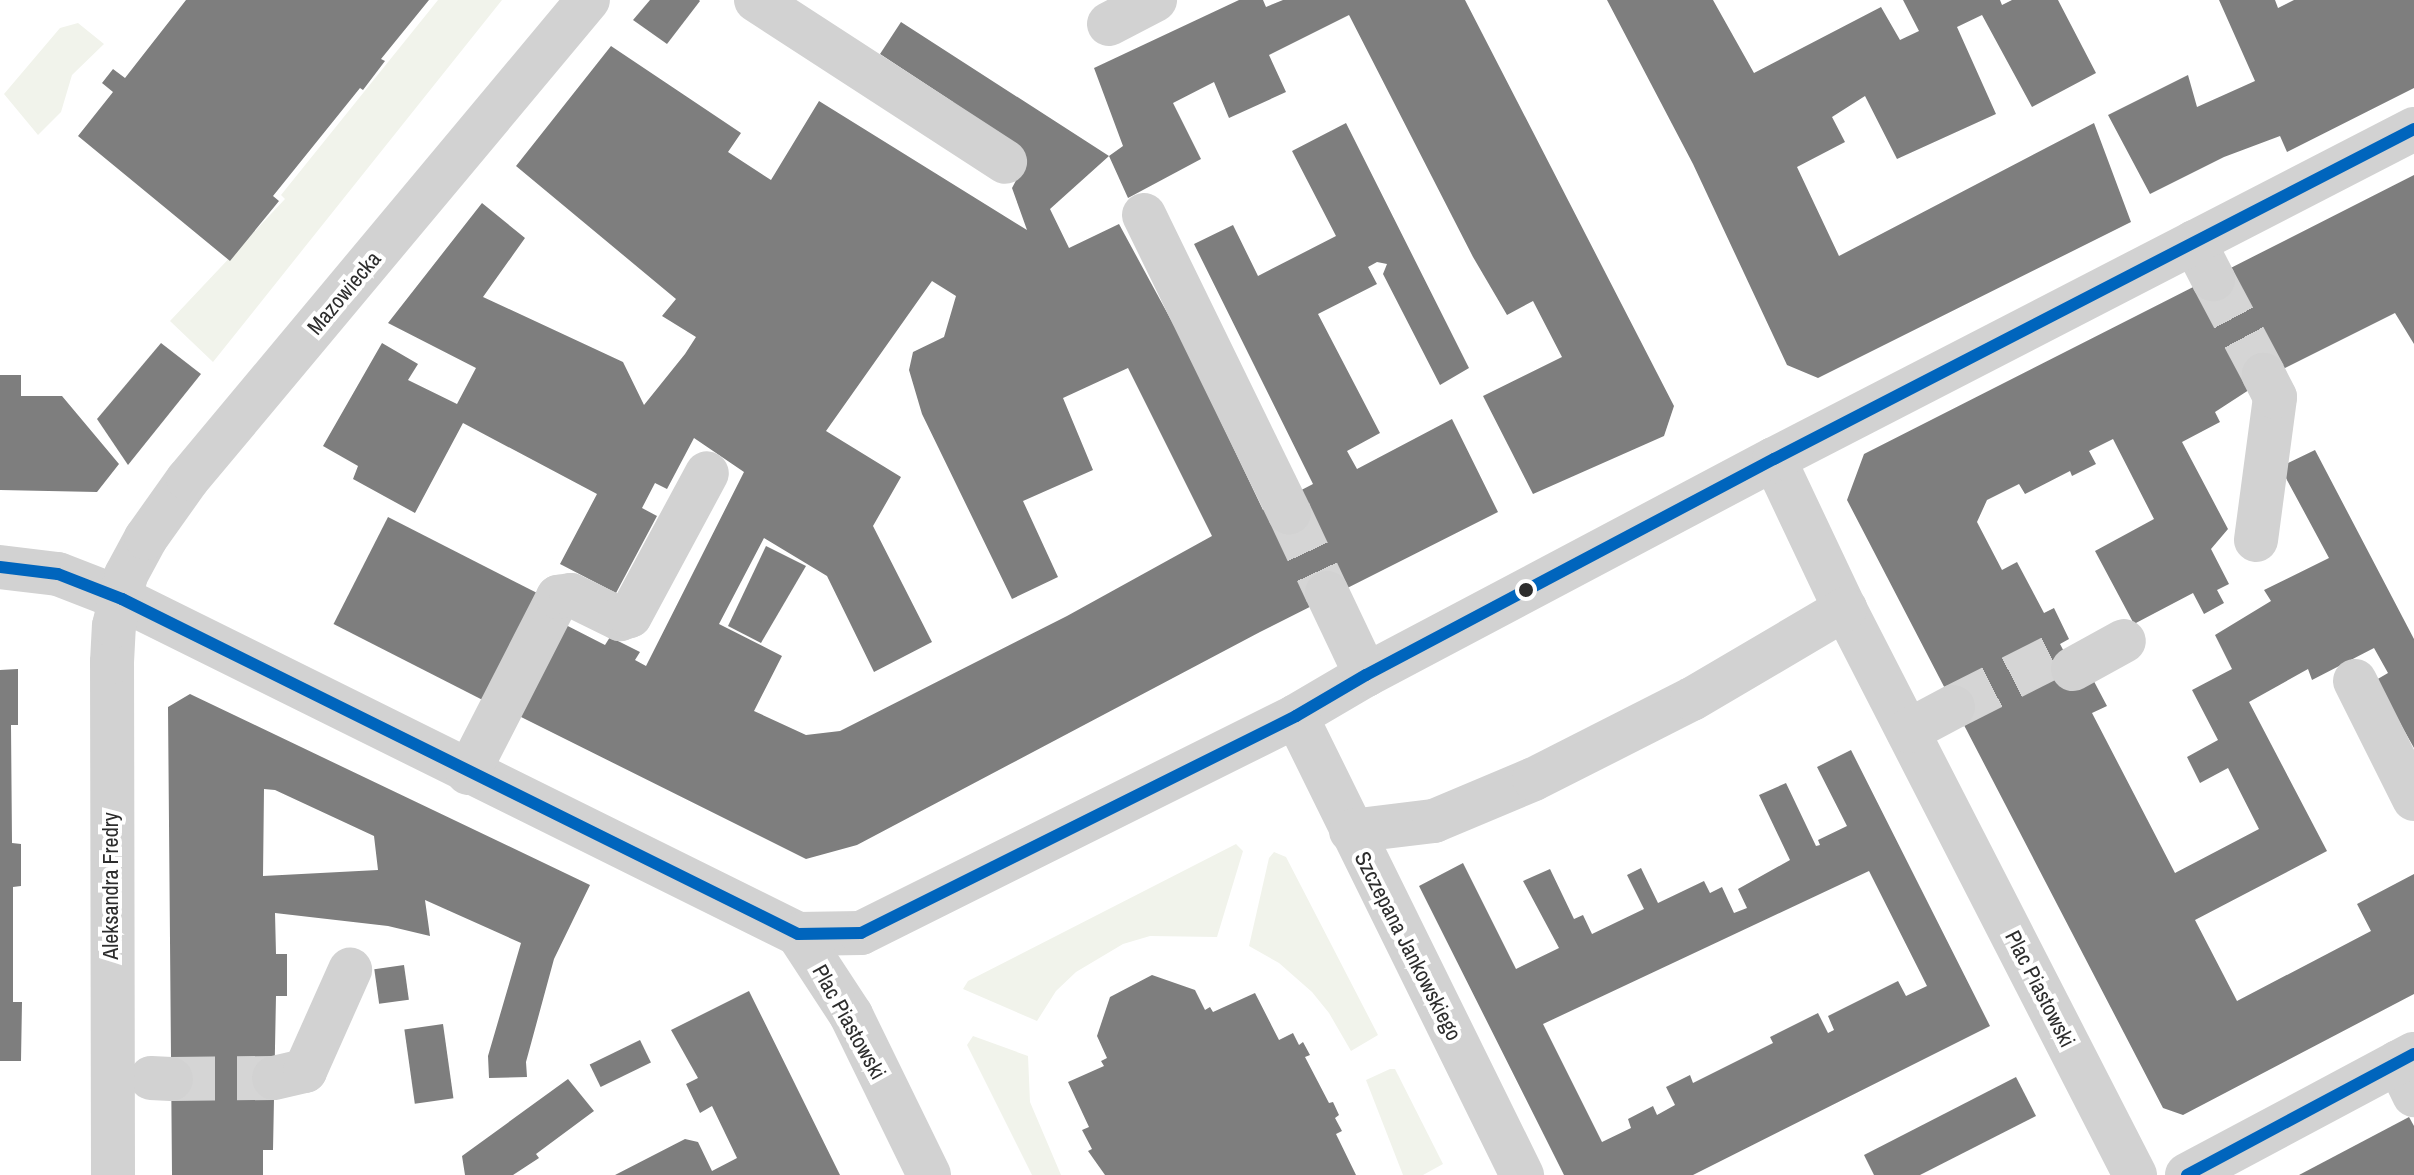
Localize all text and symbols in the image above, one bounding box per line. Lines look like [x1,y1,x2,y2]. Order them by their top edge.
street label: Mazowiecka [302,246,386,340]
unlabelled marker [1518,582,1534,598]
street label: Aleksandra Fredry [98,812,124,960]
street label: Szczepana Jankowskiego [1349,847,1467,1045]
street label: Plac Piastowski [1999,926,2081,1052]
street label: Plac Piastowski [807,960,891,1084]

